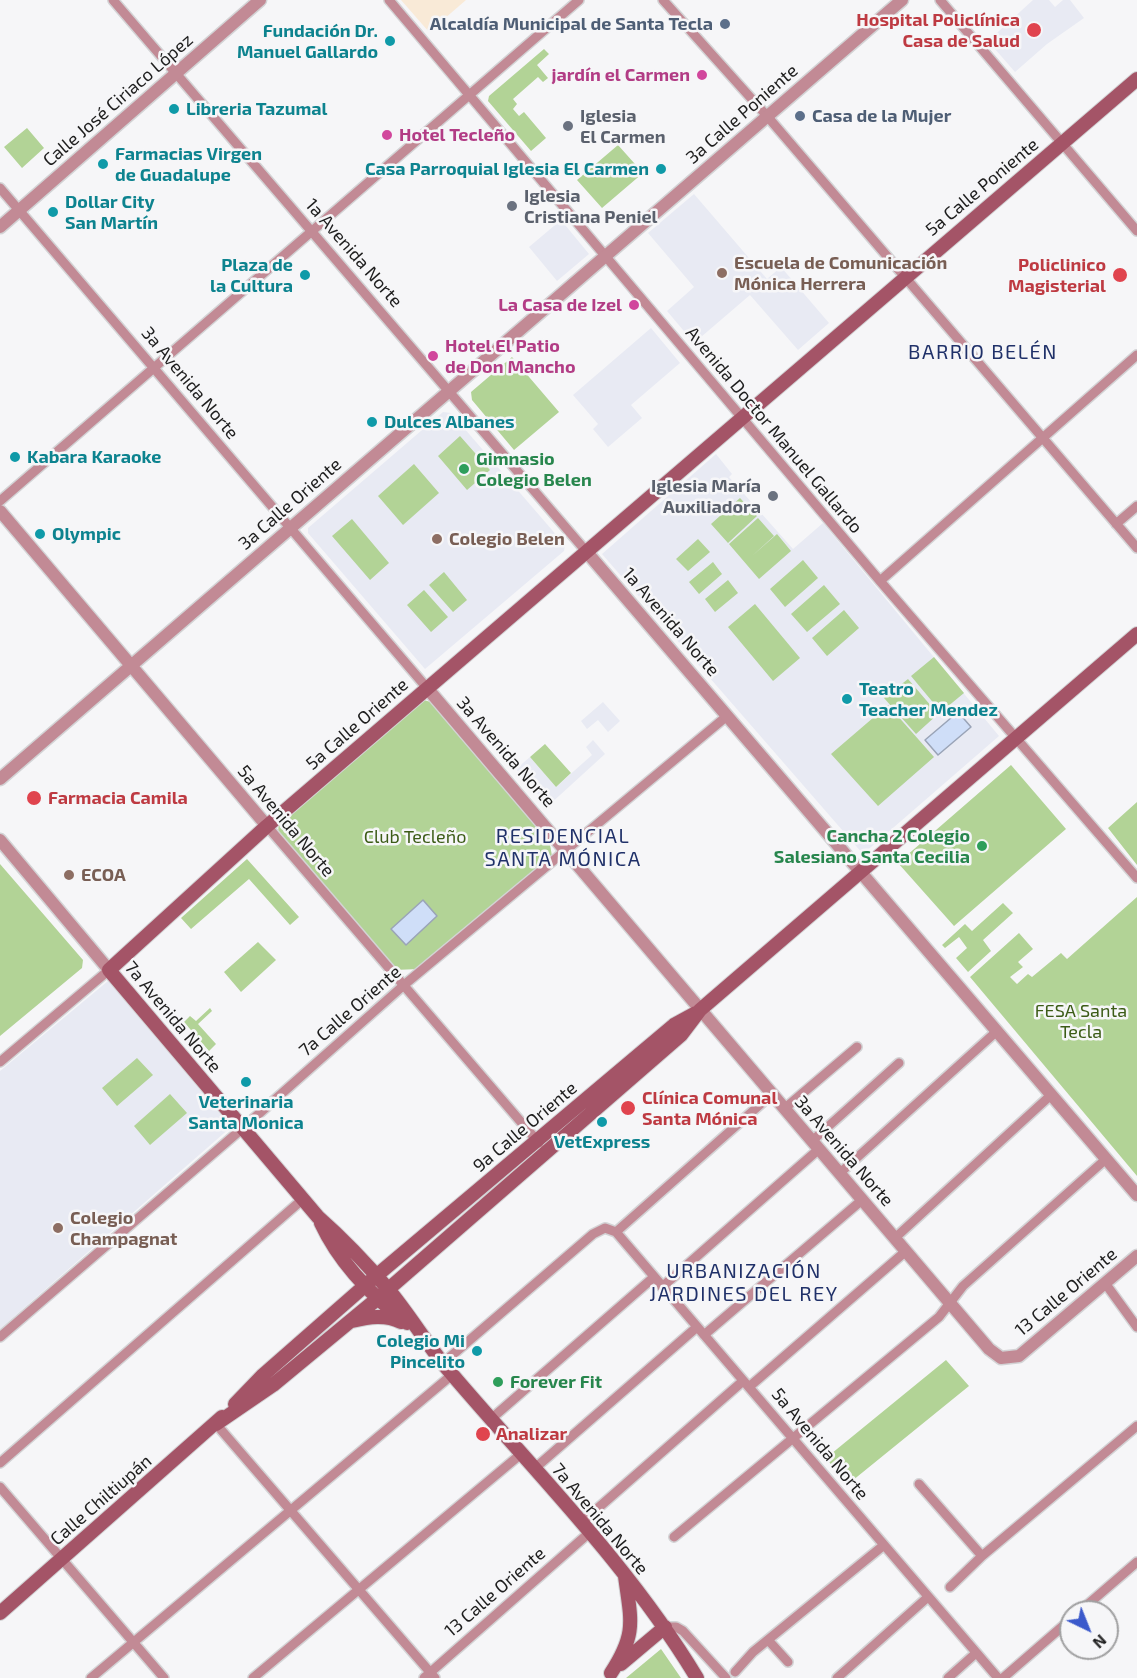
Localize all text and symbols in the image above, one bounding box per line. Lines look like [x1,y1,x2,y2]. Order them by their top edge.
place label: Hospital Policlínica Casa de Salud [856,9,1020,52]
place label: Alcaldía Municipal de Santa Tecla [430,13,713,35]
marker: Alcaldía Municipal de Santa Tecla [718,17,732,31]
place label: Fundación Dr. Manuel Gallardo [237,20,378,63]
marker: Hospital Policlínica Casa de Salud [1025,21,1043,39]
street label: Calle José Ciriaco López [39,29,197,171]
marker: Fundación Dr. Manuel Gallardo [383,34,397,48]
street label: 3a Calle Poniente [682,60,802,168]
place label: jardín el Carmen [551,64,690,86]
marker: jardín el Carmen [695,68,709,82]
place label: Libreria Tazumal [186,98,327,120]
marker: Libreria Tazumal [167,102,181,116]
place label: Iglesia El Carmen [580,105,666,148]
place label: Casa de la Mujer [812,105,951,127]
marker: Casa de la Mujer [793,109,807,123]
marker: Iglesia El Carmen [561,119,575,133]
place label: Hotel Tecleño [399,124,515,146]
marker: Hotel Tecleño [380,128,394,142]
street label: 5a Calle Poniente [921,134,1043,240]
place label: Farmacias Virgen de Guadalupe [115,143,262,186]
marker: Farmacias Virgen de Guadalupe [96,157,110,171]
place label: Casa Parroquial Iglesia El Carmen [365,158,649,180]
marker: Casa Parroquial Iglesia El Carmen [654,162,668,176]
place label: Iglesia Cristiana Peniel [524,185,657,228]
place label: Dollar City San Martín [65,191,158,234]
street label: 1a Avenida Norte [301,194,407,312]
marker: Iglesia Cristiana Peniel [505,199,519,213]
marker: Dollar City San Martín [46,205,60,219]
place label: Escuela de Comunicación Mónica Herrera [734,252,947,294]
place label: Plaza de la Cultura [210,254,293,296]
place label: Policlinico Magisterial [1008,254,1106,296]
marker: Escuela de Comunicación Mónica Herrera [715,266,729,280]
marker: Policlinico Magisterial [1111,266,1129,284]
marker: Plaza de la Cultura [298,268,312,282]
place label: La Casa de Izel [498,294,622,316]
marker: La Casa de Izel [627,298,641,312]
street label: Avenida Doctor Manuel Gallardo [681,322,867,538]
street label: 3a Avenida Norte [137,323,243,443]
place label: Hotel El Patio de Don Mancho [445,335,576,378]
district label: BARRIO BELÉN [908,340,1058,364]
marker: Hotel El Patio de Don Mancho [426,349,440,363]
place label: Dulces Albanes [384,411,515,433]
marker: Dulces Albanes [365,415,379,429]
place label: Kabara Karaoke [27,446,161,468]
place label: Gimnasio Colegio Belen [476,448,592,490]
marker: Kabara Karaoke [8,450,22,464]
street label: 3a Calle Oriente [234,454,346,554]
marker: Gimnasio Colegio Belen [457,462,471,476]
place label: Iglesia María Auxiliadora [651,475,761,518]
marker: Iglesia María Auxiliadora [766,489,780,503]
place label: Olympic [52,523,121,545]
marker: Olympic [33,527,47,541]
place label: Colegio Belen [449,528,565,550]
marker: Colegio Belen [430,532,444,546]
street label: 1a Avenida Norte [618,563,724,681]
street label: 5a Calle Oriente [301,674,413,774]
place label: Teatro Teacher Mendez [859,678,998,720]
street label: 3a Avenida Norte [452,692,560,812]
marker: Teatro Teacher Mendez [840,692,854,706]
street label: 5a Avenida Norte [233,761,339,881]
place label: Farmacia Camila [48,787,188,809]
marker: Farmacia Camila [25,789,43,807]
district label: RESIDENCIAL SANTA MÓNICA [484,824,642,871]
place label: Cancha 2 Colegio Salesiano Santa Cecilia [774,825,970,868]
park label: Club Tecleño [364,826,466,848]
marker: Cancha 2 Colegio Salesiano Santa Cecilia [975,839,989,853]
place label: ECOA [81,864,126,886]
marker: ECOA [62,868,76,882]
street label: 7a Avenida Norte [120,957,226,1077]
street label: 7a Calle Oriente [295,961,405,1061]
park label: FESA Santa Tecla [1035,1000,1127,1042]
marker: Veterinaria Santa Monica [239,1075,253,1089]
street label: 9a Calle Oriente [469,1077,581,1177]
place label: Clínica Comunal Santa Mónica [642,1087,777,1130]
place label: Veterinaria Santa Monica [188,1091,304,1134]
street label: 3a Avenida Norte [790,1091,898,1211]
marker: Clínica Comunal Santa Mónica [619,1099,637,1117]
marker: VetExpress [595,1115,609,1129]
place label: VetExpress [554,1131,650,1153]
place label: Colegio Champagnat [70,1207,177,1250]
marker: Colegio Champagnat [51,1221,65,1235]
street label: 13 Calle Oriente [1011,1243,1121,1341]
district label: URBANIZACIÓN JARDINES DEL REY [649,1259,839,1306]
place label: Colegio Mi Pincelito [376,1330,465,1372]
marker: Colegio Mi Pincelito [470,1344,484,1358]
place label: Forever Fit [510,1371,602,1393]
marker: Forever Fit [491,1375,505,1389]
street label: 5a Avenida Norte [767,1384,873,1504]
place label: Analizar [496,1423,567,1445]
marker: Analizar [474,1425,492,1443]
street label: Calle Chiltiupán [46,1450,156,1550]
street label: 7a Avenida Norte [547,1459,653,1579]
street label: 13 Calle Oriente [440,1542,550,1642]
north arrow [1059,1600,1119,1660]
text: N [1090,1631,1111,1653]

